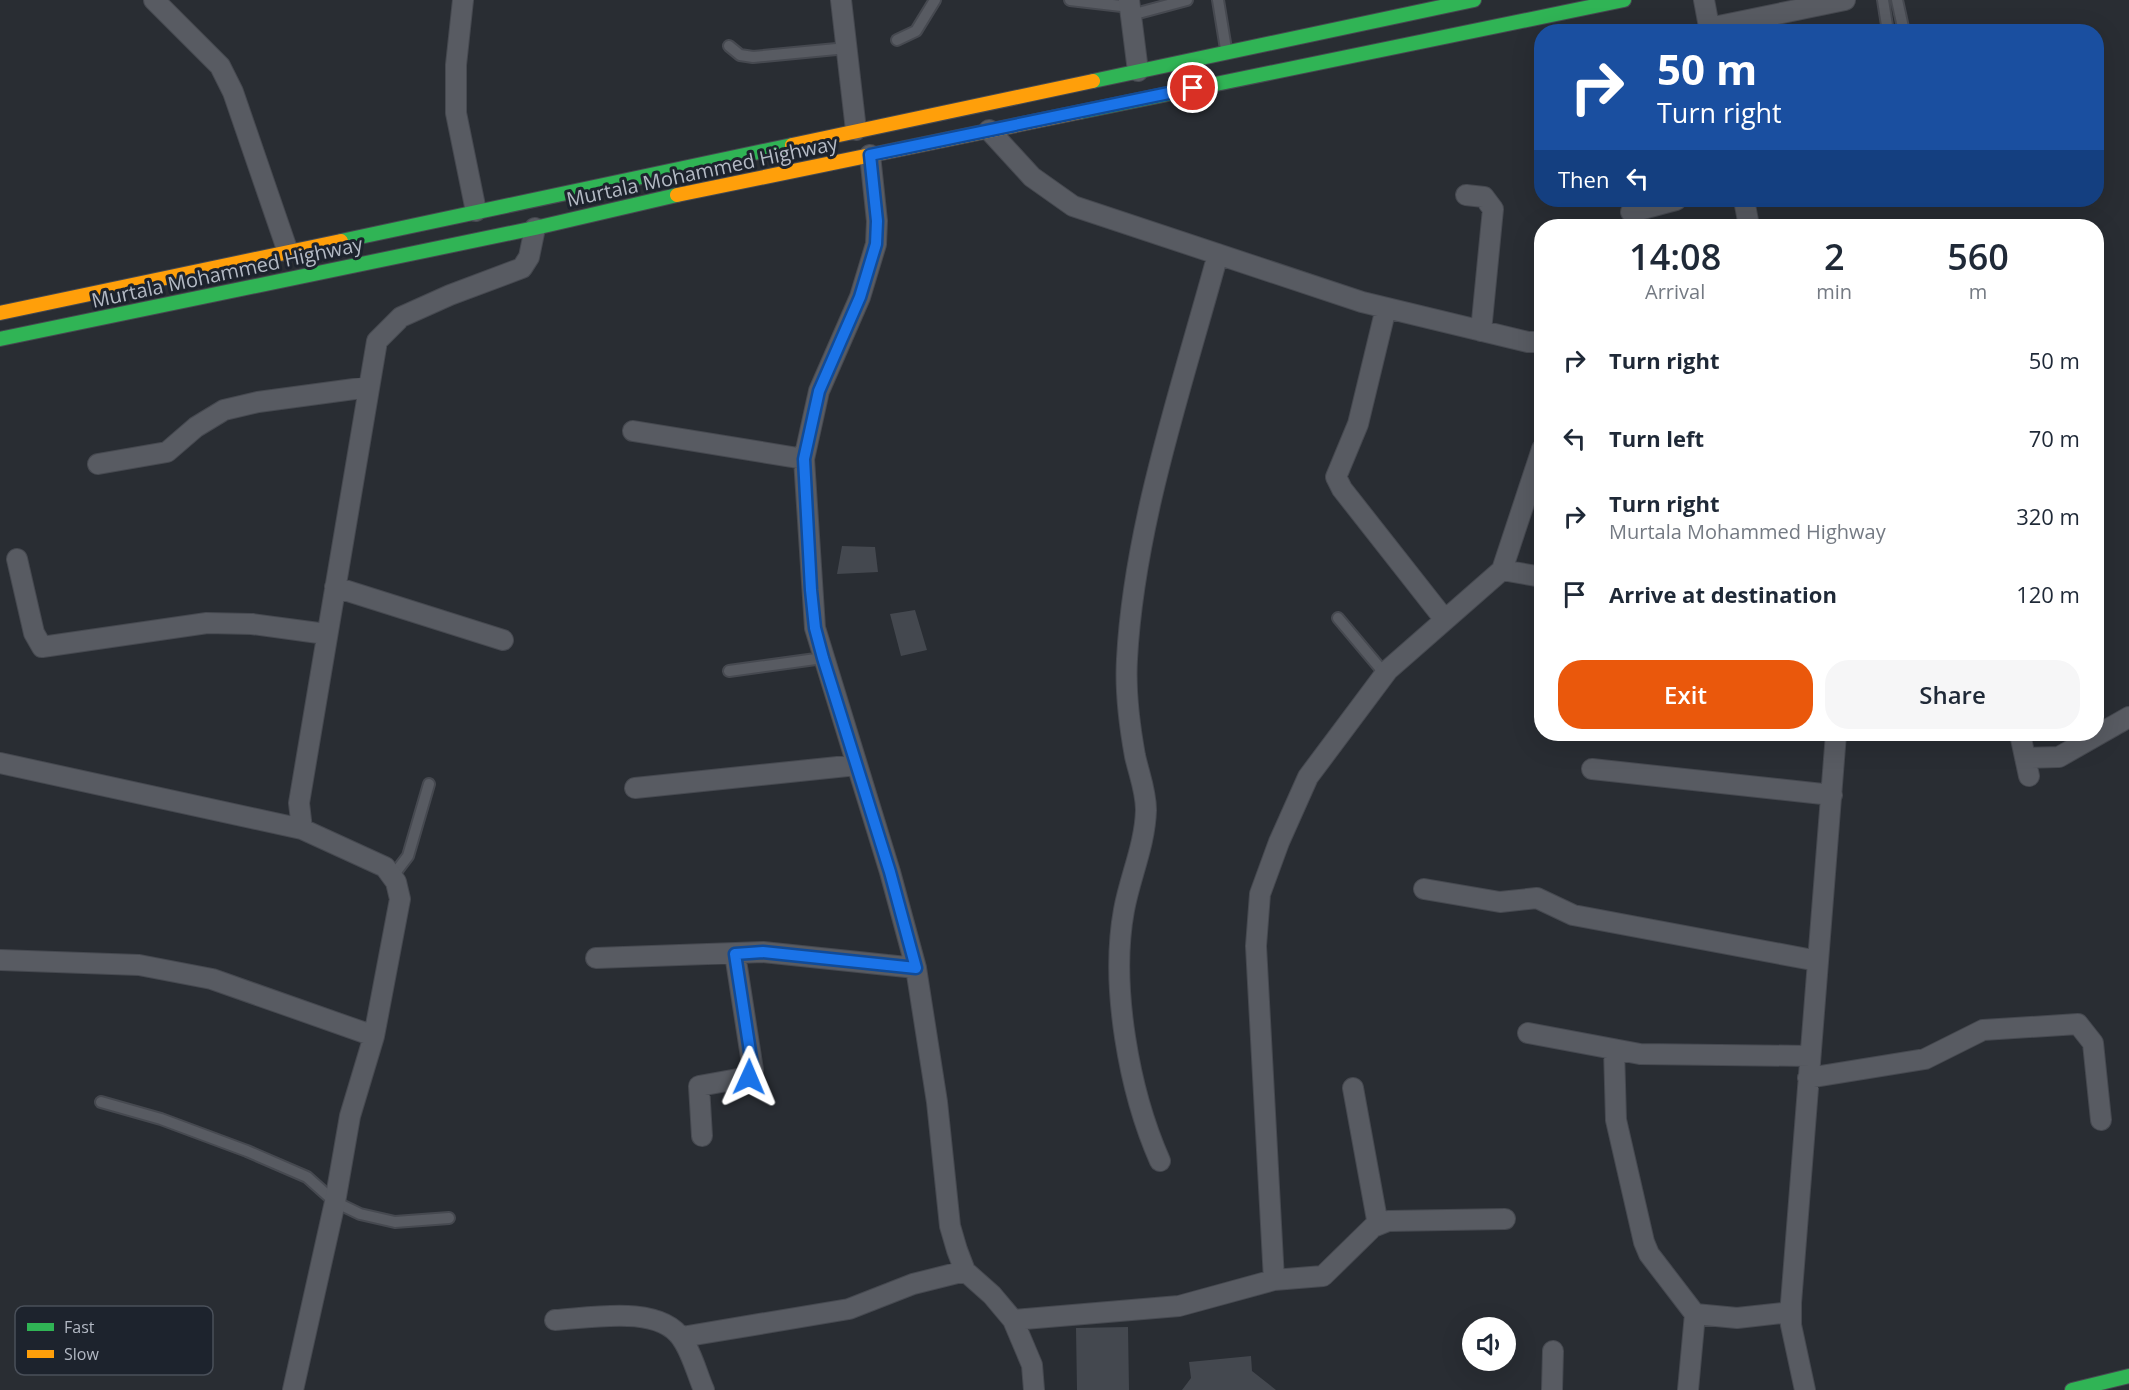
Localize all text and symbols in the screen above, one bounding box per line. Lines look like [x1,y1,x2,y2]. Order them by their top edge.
text: 50 m [1657,40,1757,97]
icon: right [1558,48,1636,126]
pin [1167,62,1218,113]
icon: arrive [1176,71,1209,104]
text: Turn right [1657,94,1782,131]
street label: Murtala Mohammed Highway [564,129,841,213]
icon: left [1621,162,1654,195]
text: Then [1558,164,1609,194]
street label: Murtala Mohammed Highway [89,230,366,314]
text: 14:08 [1629,232,1721,281]
text: 2 [1824,232,1845,281]
text: 560 [1947,232,2009,281]
text: Arrival [1645,278,1705,305]
text: min [1816,278,1852,305]
text: m [1969,278,1987,305]
icon: right [1558,344,1591,377]
text: Turn right [1609,345,1720,375]
text: 50 m [2029,345,2080,375]
icon: left [1558,422,1591,455]
text: Turn left [1609,423,1704,453]
text: 70 m [2029,423,2080,453]
text: Turn right [1609,488,1720,518]
icon: right [1558,500,1591,533]
text: 320 m [2016,501,2080,531]
text: Murtala Mohammed Highway [1609,518,1886,545]
icon: arrive [1558,578,1591,611]
text: Arrive at destination [1609,579,1837,609]
text: 120 m [2016,579,2080,609]
button: Exit [1558,660,1813,729]
button: Share [1825,660,2080,729]
position arrow [717,1045,781,1109]
legend [15,1306,213,1375]
text: Fast [64,1316,95,1338]
map controls [1462,1317,1516,1371]
button: sound [1462,1317,1516,1371]
text: Slow [64,1343,99,1365]

